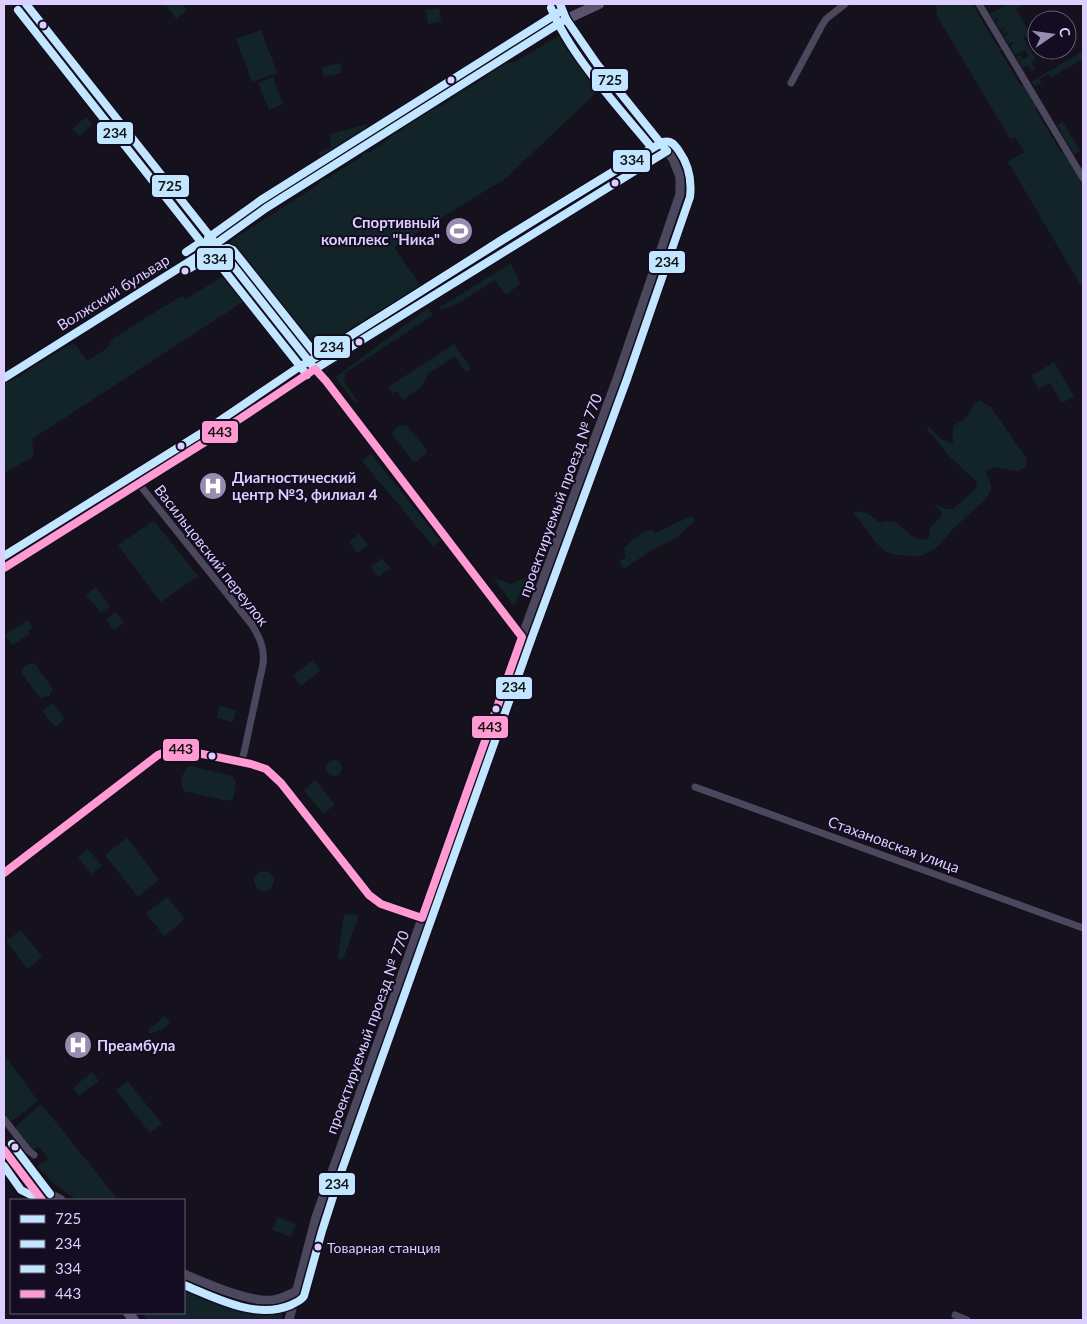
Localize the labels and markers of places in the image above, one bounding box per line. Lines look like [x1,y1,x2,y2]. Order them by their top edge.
unlabelled marker [38,20,48,30]
unlabelled marker [446,75,456,85]
unlabelled marker [610,178,620,188]
place label: Спортивный комплекс "Ника" [321,213,440,248]
sports icon: Спортивный комплекс "Ника" [444,216,474,246]
unlabelled marker [180,266,190,276]
unlabelled marker [354,337,364,347]
unlabelled marker [176,441,186,451]
place label: Диагностический центр №3, филиал 4 [232,468,378,503]
hospital icon: Диагностический центр №3, филиал 4 [198,471,228,501]
unlabelled marker [491,704,501,714]
unlabelled marker [207,751,217,761]
hospital icon: Преамбула [63,1030,93,1060]
place label: Преамбула [97,1036,175,1054]
unlabelled marker [10,1142,20,1152]
place label: Товарная станция [327,1239,441,1256]
marker: Товарная станция [313,1242,323,1252]

